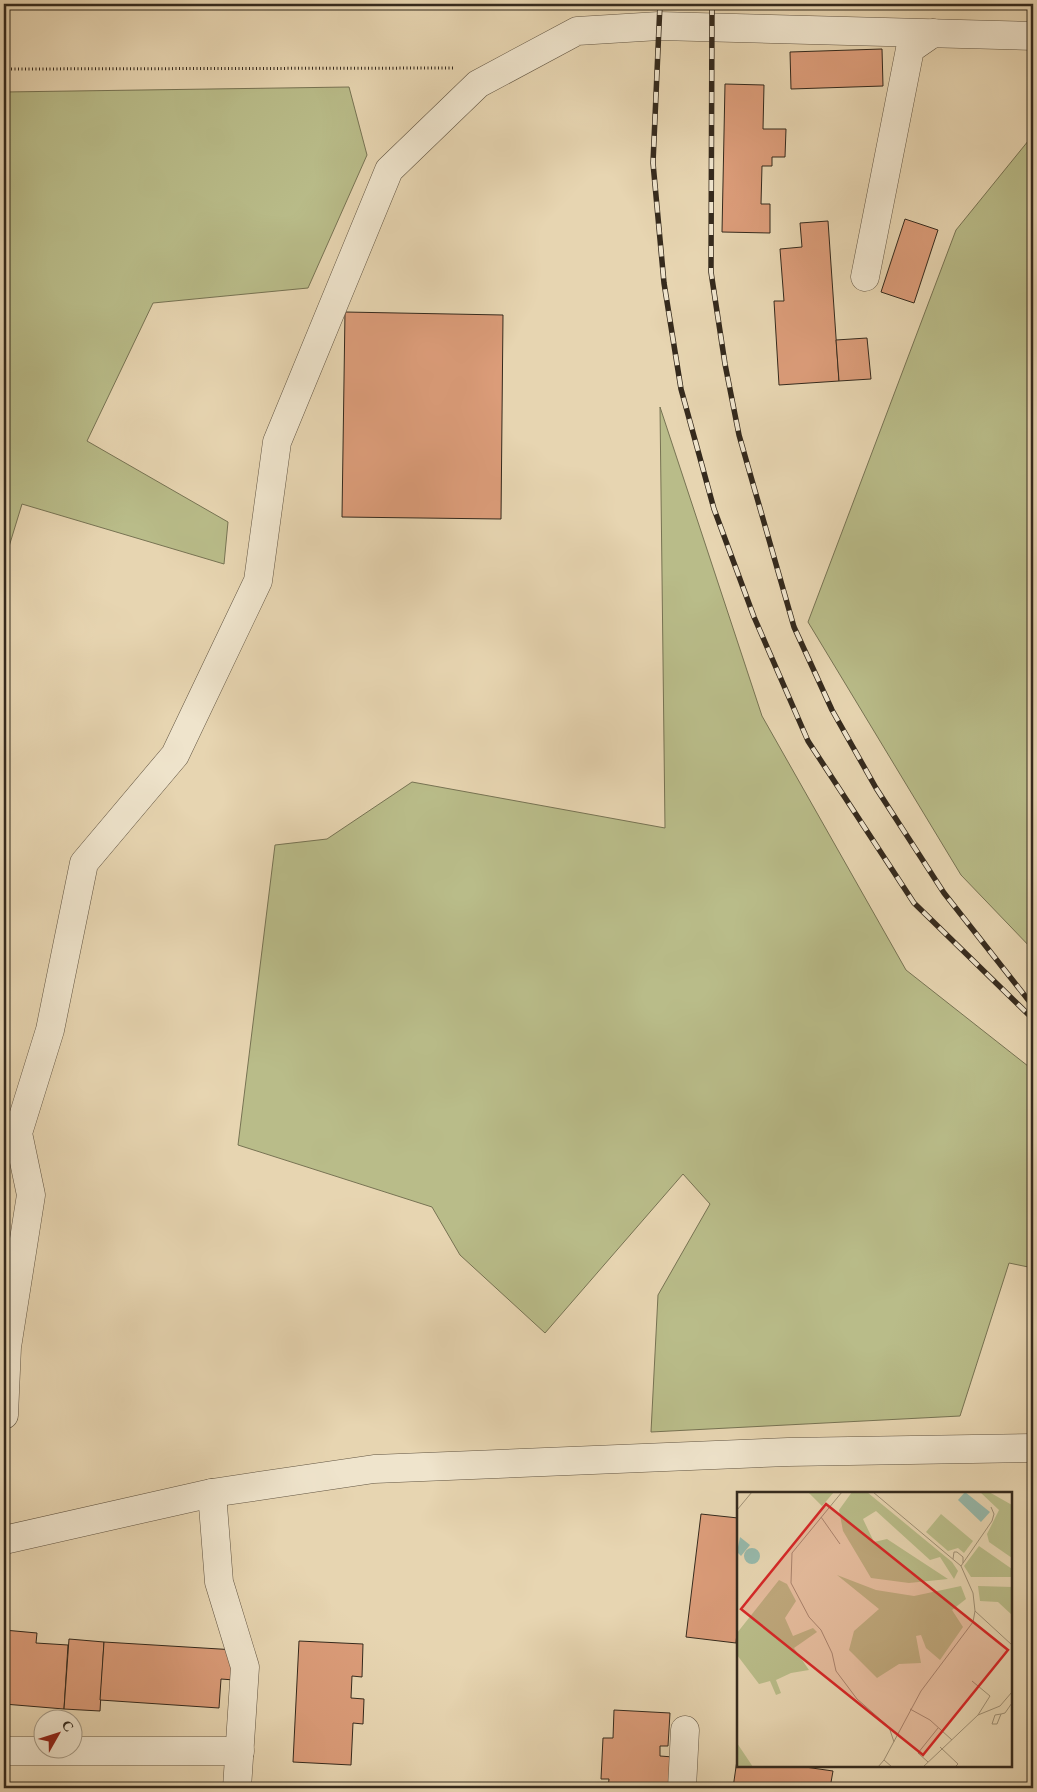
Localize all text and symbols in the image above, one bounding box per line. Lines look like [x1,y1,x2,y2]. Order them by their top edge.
inset map [737,1492,1012,1767]
north arrow [32,1710,82,1760]
text: С [58,1716,78,1735]

